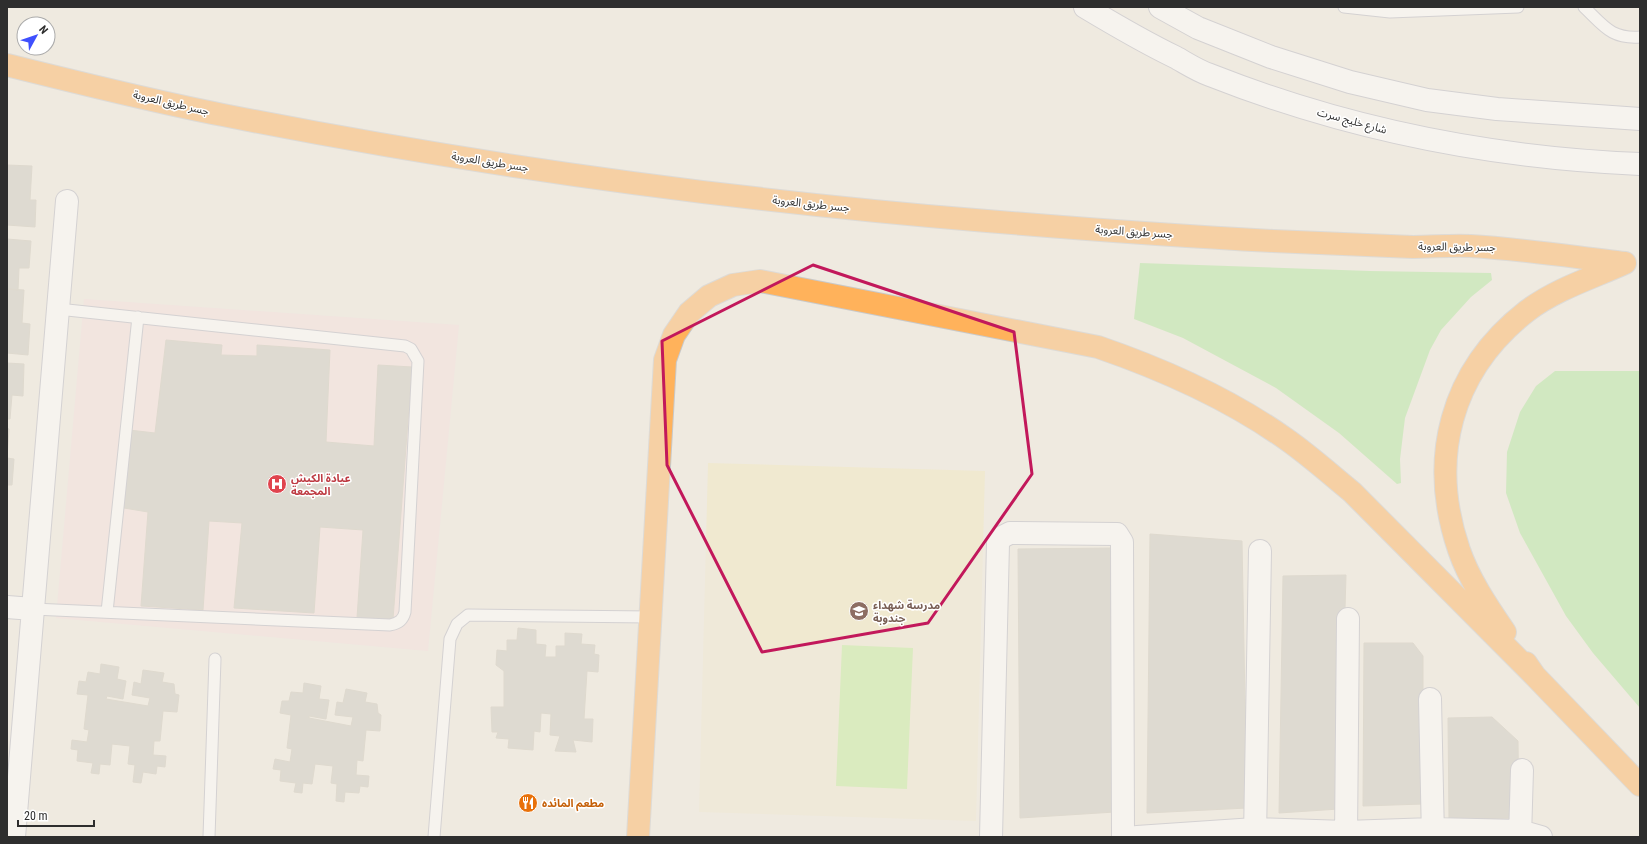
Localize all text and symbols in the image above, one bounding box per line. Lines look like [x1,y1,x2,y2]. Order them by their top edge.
north arrow [16,16,56,56]
text: N [36,23,51,37]
street label: جسر طريق العروبة [132,88,211,118]
street label: شارع خليج سرت [1316,105,1389,138]
street label: جسر طريق العروبة [451,150,530,175]
street label: جسر طريق العروبة [772,193,851,215]
street label: جسر طريق العروبة [1095,223,1174,241]
street label: جسر طريق العروبة [1418,240,1496,254]
place label: عيادة الكيش المجمعة [291,472,351,498]
hospital icon: عيادة الكيش المجمعة [266,473,288,495]
place label: مدرسة شهداء جندوبة [873,599,940,625]
school or university icon: مدرسة شهداء جندوبة [848,600,870,622]
restaurant icon: مطعم المائده [517,792,539,814]
place label: مطعم المائده [542,797,604,812]
scale bar [18,802,94,828]
text: 20 m [24,809,48,823]

